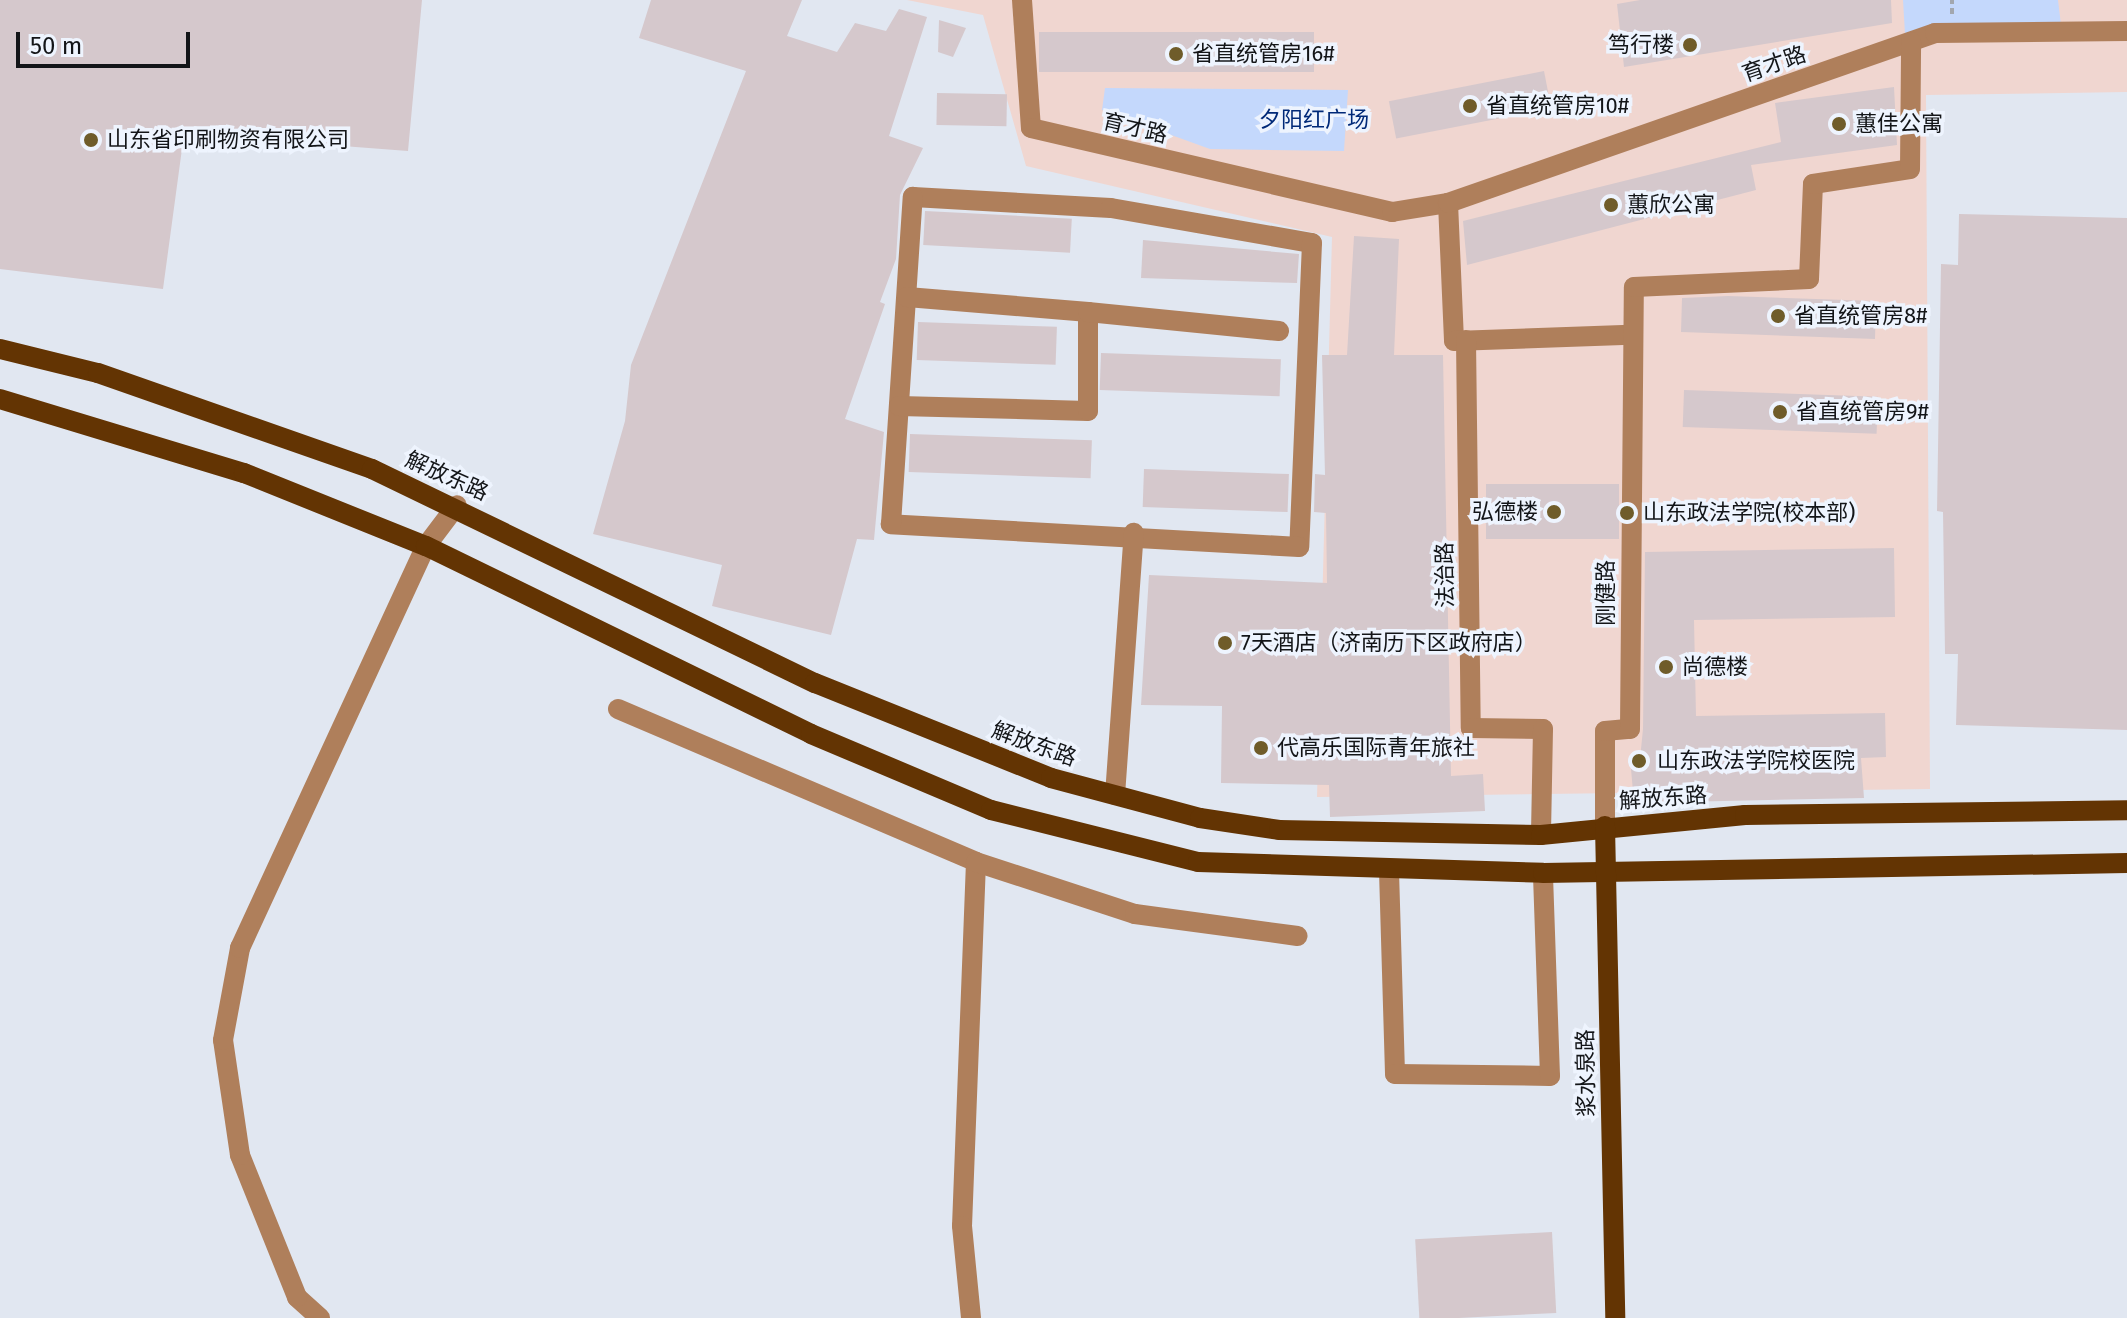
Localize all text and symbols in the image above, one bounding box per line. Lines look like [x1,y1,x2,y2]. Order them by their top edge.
scale bar [20,16,194,66]
text: 50 m [30,32,82,60]
place label: 笃行楼 [1608,32,1674,58]
marker: 笃行楼 [1681,36,1699,54]
place label: 省直统管房16# [1192,41,1335,67]
street label: 育才路 [1739,41,1809,87]
marker: 省直统管房16# [1167,45,1185,63]
place label: 省直统管房10# [1486,93,1629,119]
marker: 省直统管房10# [1461,97,1479,115]
park label: 夕阳红广场 [1259,107,1369,133]
street label: 育才路 [1100,108,1170,148]
place label: 蕙佳公寓 [1855,111,1943,137]
marker: 蕙佳公寓 [1830,115,1848,133]
place label: 山东省印刷物资有限公司 [107,127,349,153]
marker: 山东省印刷物资有限公司 [82,131,100,149]
place label: 蕙欣公寓 [1627,192,1715,218]
marker: 蕙欣公寓 [1602,196,1620,214]
place label: 省直统管房8# [1794,303,1928,329]
marker: 省直统管房8# [1769,307,1787,325]
place label: 省直统管房9# [1796,399,1929,425]
marker: 省直统管房9# [1771,403,1789,421]
street label: 解放东路 [401,446,493,506]
place label: 弘德楼 [1472,499,1538,525]
place label: 山东政法学院(校本部) [1643,500,1855,526]
marker: 弘德楼 [1545,503,1563,521]
marker: 山东政法学院(校本部) [1618,504,1636,522]
street label: 法治路 [1431,542,1459,608]
street label: 刚健路 [1593,560,1619,626]
place label: 7天酒店（济南历下区政府店） [1241,630,1537,656]
marker: 7天酒店（济南历下区政府店） [1216,634,1234,652]
place label: 尚德楼 [1682,654,1748,680]
marker: 尚德楼 [1657,658,1675,676]
street label: 解放东路 [988,717,1080,771]
place label: 代高乐国际青年旅社 [1277,735,1475,761]
marker: 代高乐国际青年旅社 [1252,739,1270,757]
place label: 山东政法学院校医院 [1657,748,1855,774]
marker: 山东政法学院校医院 [1628,750,1650,772]
street label: 解放东路 [1618,782,1708,814]
street label: 浆水泉路 [1572,1029,1600,1117]

